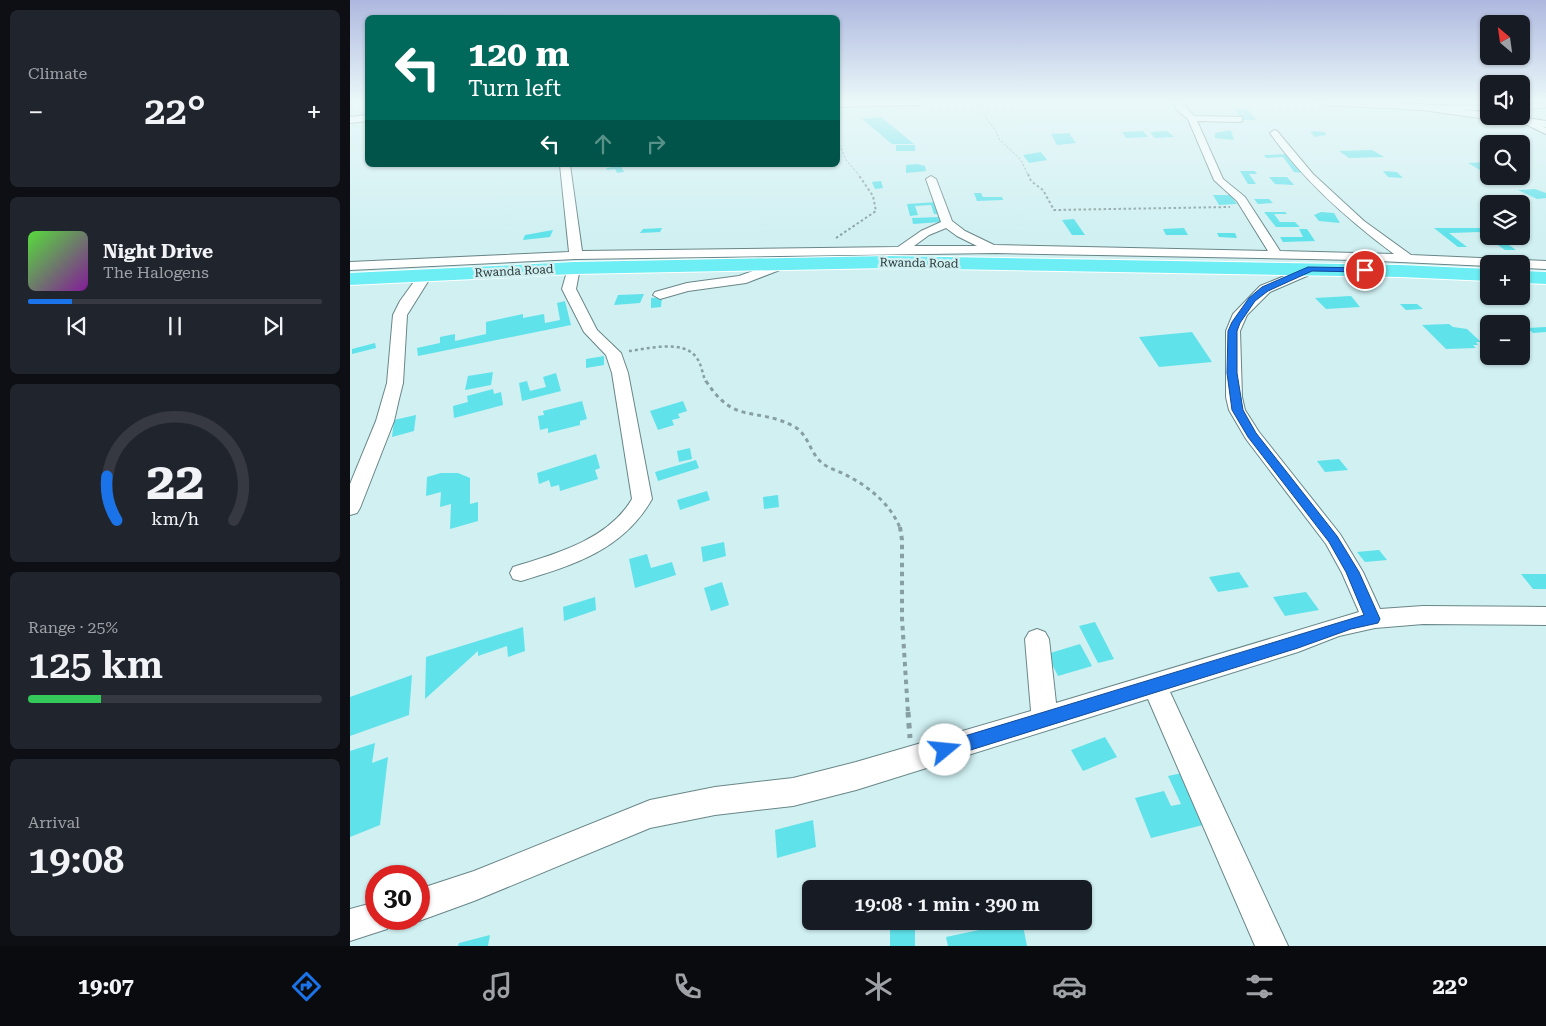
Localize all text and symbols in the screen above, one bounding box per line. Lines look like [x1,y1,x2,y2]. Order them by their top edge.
north arrow [1480,15,1530,65]
map controls [1480,15,1530,365]
text: 120 m [468,34,569,75]
icon: left [385,35,450,100]
text: Climate [28,64,87,83]
button: sound [1480,75,1530,125]
text: Turn left [468,76,561,101]
text: 22° [144,89,206,133]
text: − [28,96,44,129]
text: + [306,96,322,129]
icon: left [536,130,564,158]
icon: ahead [589,130,617,158]
icon: right [642,130,670,158]
button: search [1480,135,1530,185]
button: layers [1480,195,1530,245]
text: Night Drive [103,240,213,263]
pin [1344,249,1386,291]
street label: Rwanda Road [879,255,959,271]
button: + [1480,255,1530,305]
icon: arrive [1351,256,1379,284]
street label: Rwanda Road [474,262,554,280]
text: The Halogens [103,263,209,282]
icon: previous [63,312,91,340]
icon: pause [161,312,189,340]
icon: next [259,312,287,340]
button: − [1480,315,1530,365]
text: 22 [146,451,204,512]
text: km/h [151,508,199,529]
text: Range · 25% [28,618,118,637]
text: 125 km [28,643,163,687]
position arrow [918,723,970,775]
text: Arrival [28,813,80,832]
text: 19:08 [28,838,124,882]
speed limit sign: 30 [365,865,430,930]
text: 19:08 · 1 min · 390 m [854,893,1040,916]
icon: directions [289,969,324,1004]
icon: music [480,969,515,1004]
icon: phone [670,969,705,1004]
icon: climate [861,969,896,1004]
icon: car [1052,969,1087,1004]
icon: filters [1242,969,1277,1004]
text: 19:07 [78,974,134,999]
text: 22° [1433,974,1468,999]

